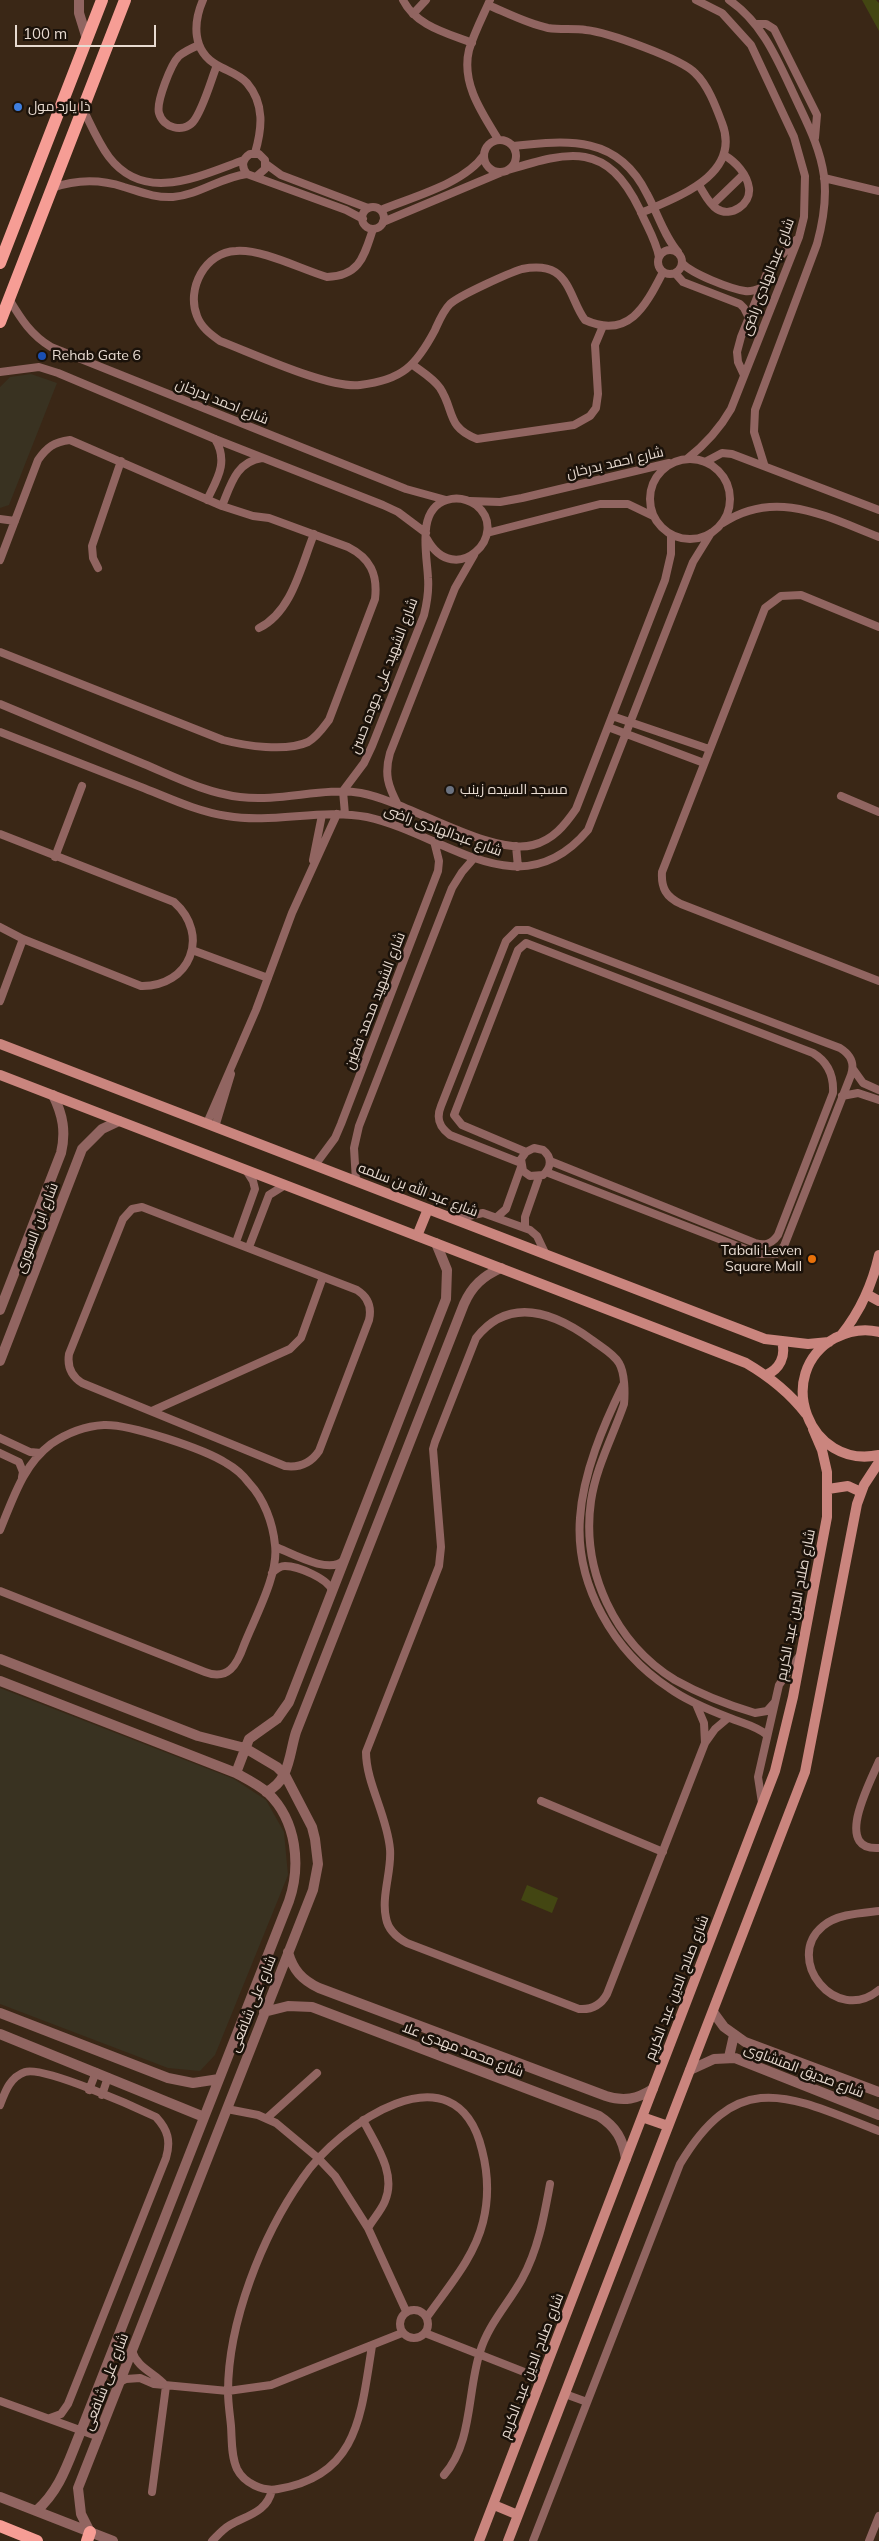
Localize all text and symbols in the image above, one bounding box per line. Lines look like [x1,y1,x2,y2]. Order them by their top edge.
scale bar [18,15,159,47]
text: 100 m [23,24,67,43]
place label: ذا يارد مول [28,99,91,115]
marker: ذا يارد مول [12,101,24,113]
street label: شارع عبدالهادى راضى [738,216,798,338]
place label: Rehab Gate 6 [52,348,141,364]
marker: Rehab Gate 6 [36,350,48,362]
street label: شارع احمد بدرخان [173,376,271,428]
street label: شارع احمد بدرخان [565,444,665,482]
street label: شارع الشهيد على جوده حسن [347,596,421,756]
place label: مسجد السيده زينب [460,782,568,798]
marker: مسجد السيده زينب [444,784,456,796]
street label: شارع عبدالهادى راضى [382,802,504,860]
street label: شارع الشهيد محمد فطين [341,930,409,1072]
street label: شارع عبد الله بن سلمه [356,1159,480,1221]
street label: شارع ابن السورى [12,1180,62,1276]
place label: Tabali Leven Square Mall [721,1243,802,1276]
marker: Tabali Leven Square Mall [806,1253,818,1265]
street label: شارع صلاح الدين عبد الكريم [773,1528,819,1682]
street label: شارع صلاح الدين عبد الكريم [641,1913,713,2063]
street label: شارع على شافعى [226,1953,280,2055]
street label: شارع محمد مهدى علا [400,2019,526,2081]
street label: شارع صديق المنشاوى [742,2040,866,2102]
street label: شارع صلاح الدين عبد الكريم [496,2291,568,2441]
street label: شارع على شافعى [80,2331,132,2433]

